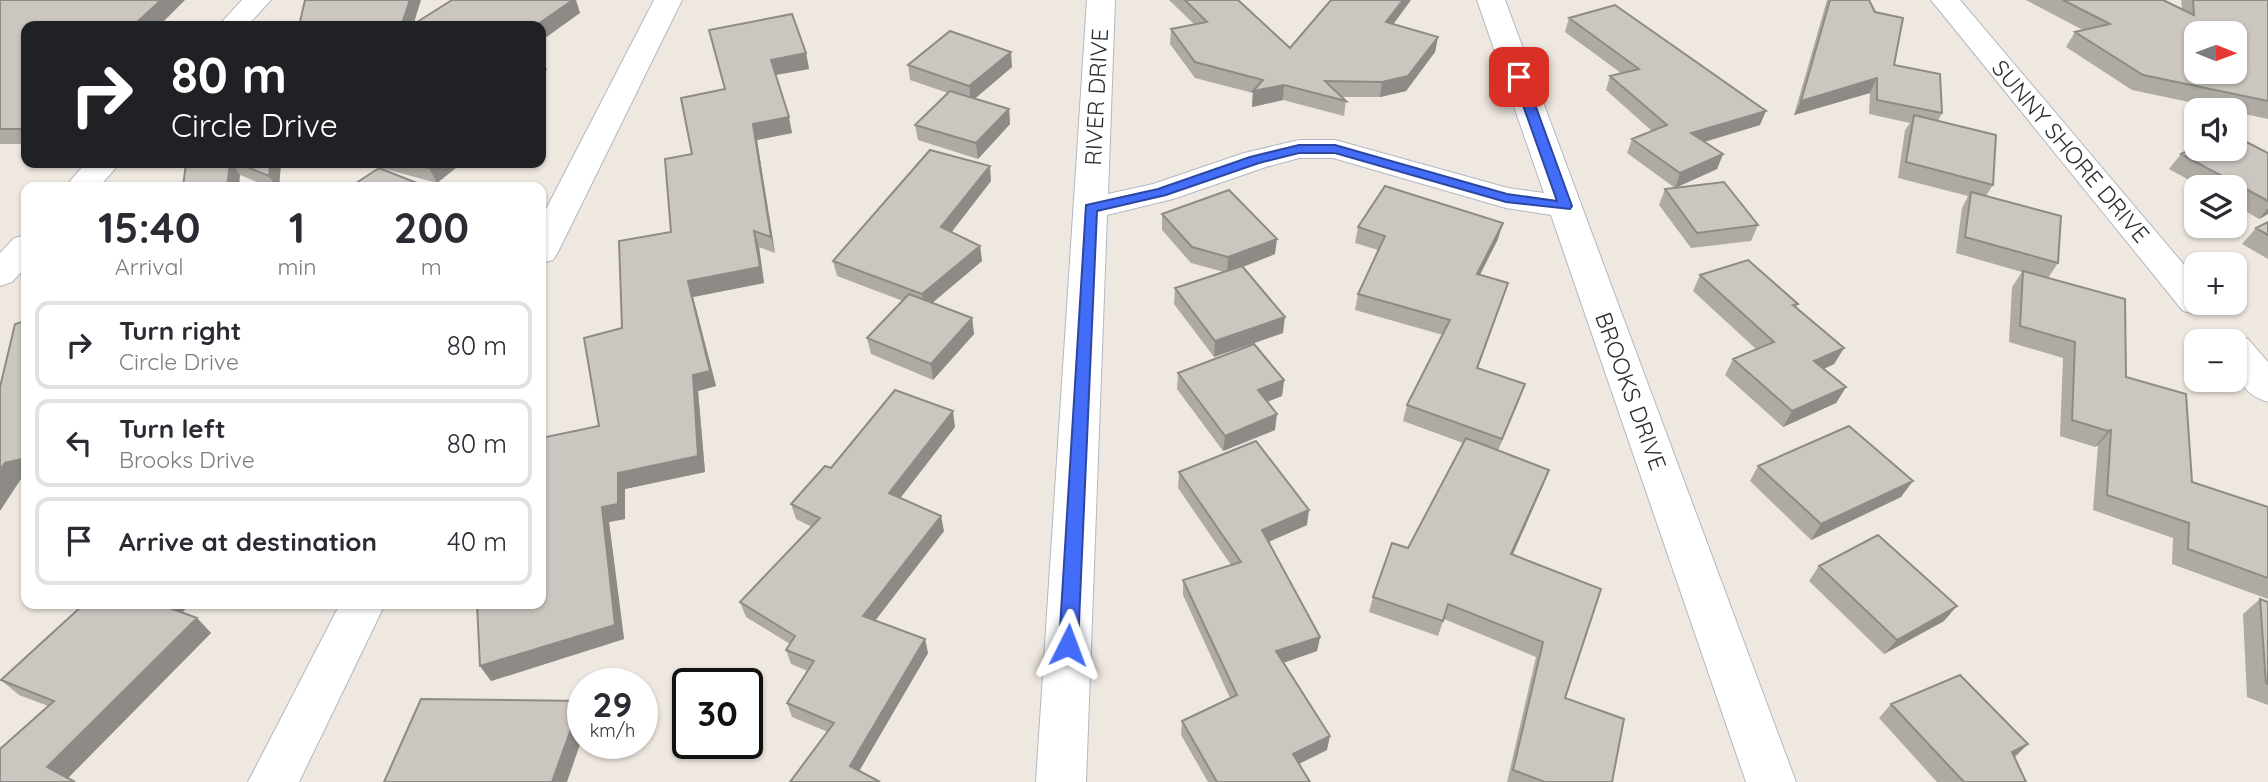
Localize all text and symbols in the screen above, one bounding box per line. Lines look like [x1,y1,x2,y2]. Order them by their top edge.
north arrow [2184,21,2247,84]
map controls [2184,21,2247,392]
street label: RIVER DRIVE [1078,28,1114,166]
text: 80 m [171,44,287,105]
pin [1489,47,1549,107]
icon: right [56,49,147,140]
street label: SUNNY SHORE DRIVE [1986,54,2156,248]
icon: arrive [1500,58,1538,96]
button: sound [2184,98,2247,161]
text: Circle Drive [171,105,338,145]
button: layers [2184,175,2247,238]
text: 15:40 [98,201,200,254]
text: 1 [289,201,305,254]
text: 200 [394,201,469,254]
text: Arrival [115,252,184,281]
text: min [277,252,317,281]
text: m [421,252,442,281]
button: + [2184,252,2247,315]
street label: BROOKS DRIVE [1589,308,1673,474]
text: Turn right [119,314,241,347]
icon: right [60,326,98,364]
text: 80 m [447,329,507,362]
button: − [2184,329,2247,392]
text: Circle Drive [119,347,239,376]
text: Turn left [119,412,226,445]
icon: left [60,424,98,462]
text: 80 m [447,427,507,460]
text: Brooks Drive [119,445,255,474]
icon: arrive [60,522,98,560]
text: Arrive at destination [119,525,377,558]
text: 40 m [447,525,507,558]
position arrow [1031,608,1105,682]
speed limit sign: 30 [672,668,763,759]
text: 29 [593,682,632,726]
text: km/h [590,719,635,742]

